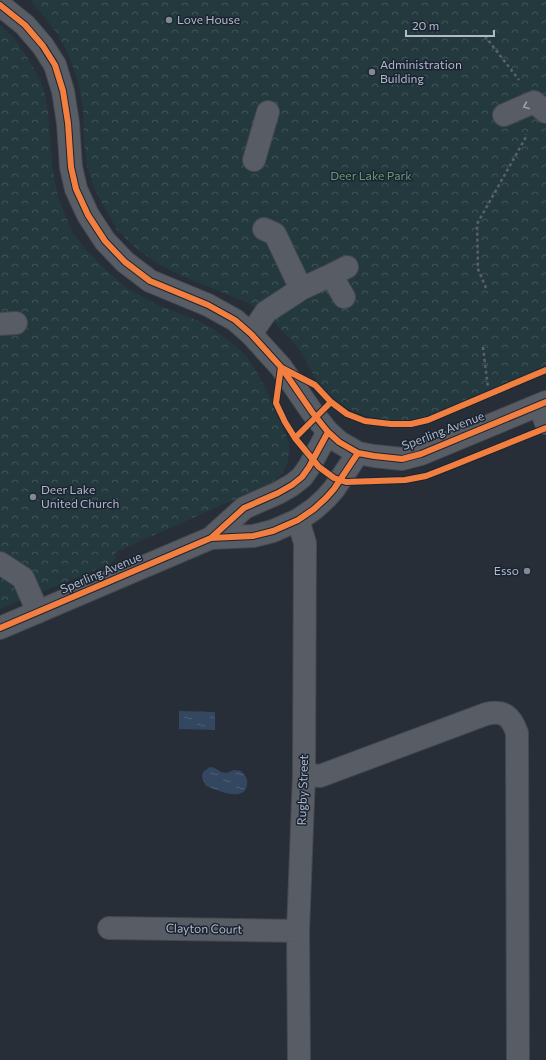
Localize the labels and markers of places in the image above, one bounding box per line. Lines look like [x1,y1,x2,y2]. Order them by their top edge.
place label: Love House [177,12,240,26]
marker: Love House [164,15,174,25]
place label: Administration Building [380,57,462,85]
marker: Administration Building [367,67,377,77]
place label: Deer Lake United Church [41,482,119,510]
marker: Deer Lake United Church [28,492,38,502]
place label: Esso [494,563,519,577]
marker: Esso [522,566,532,576]

